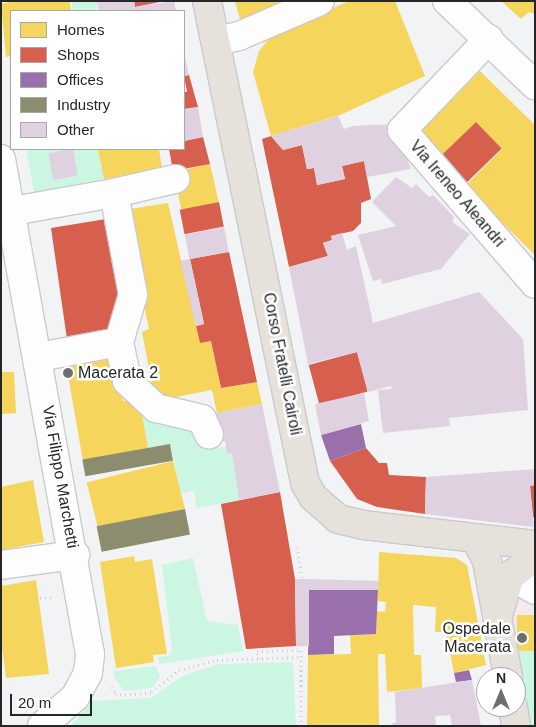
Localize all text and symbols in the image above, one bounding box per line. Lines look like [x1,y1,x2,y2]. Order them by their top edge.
legend [10,10,185,150]
text: Homes [57,21,105,38]
text: Shops [57,46,100,63]
text: Offices [57,71,103,88]
text: Industry [57,96,110,113]
text: Other [57,121,95,138]
street label: Via Ireneo Aleandri [405,136,509,252]
street label: Corso Fratelli Cairoli [259,291,305,437]
place label: Macerata 2 [78,363,158,383]
marker: Macerata 2 [62,367,74,379]
street label: Via Filippo Marchetti [38,404,82,550]
place label: Ospedale Macerata [443,619,511,657]
marker: Ospedale Macerata [515,631,529,645]
north arrow [476,667,526,717]
text: N [496,670,506,686]
scale bar [12,684,95,716]
text: 20 m [18,694,51,711]

